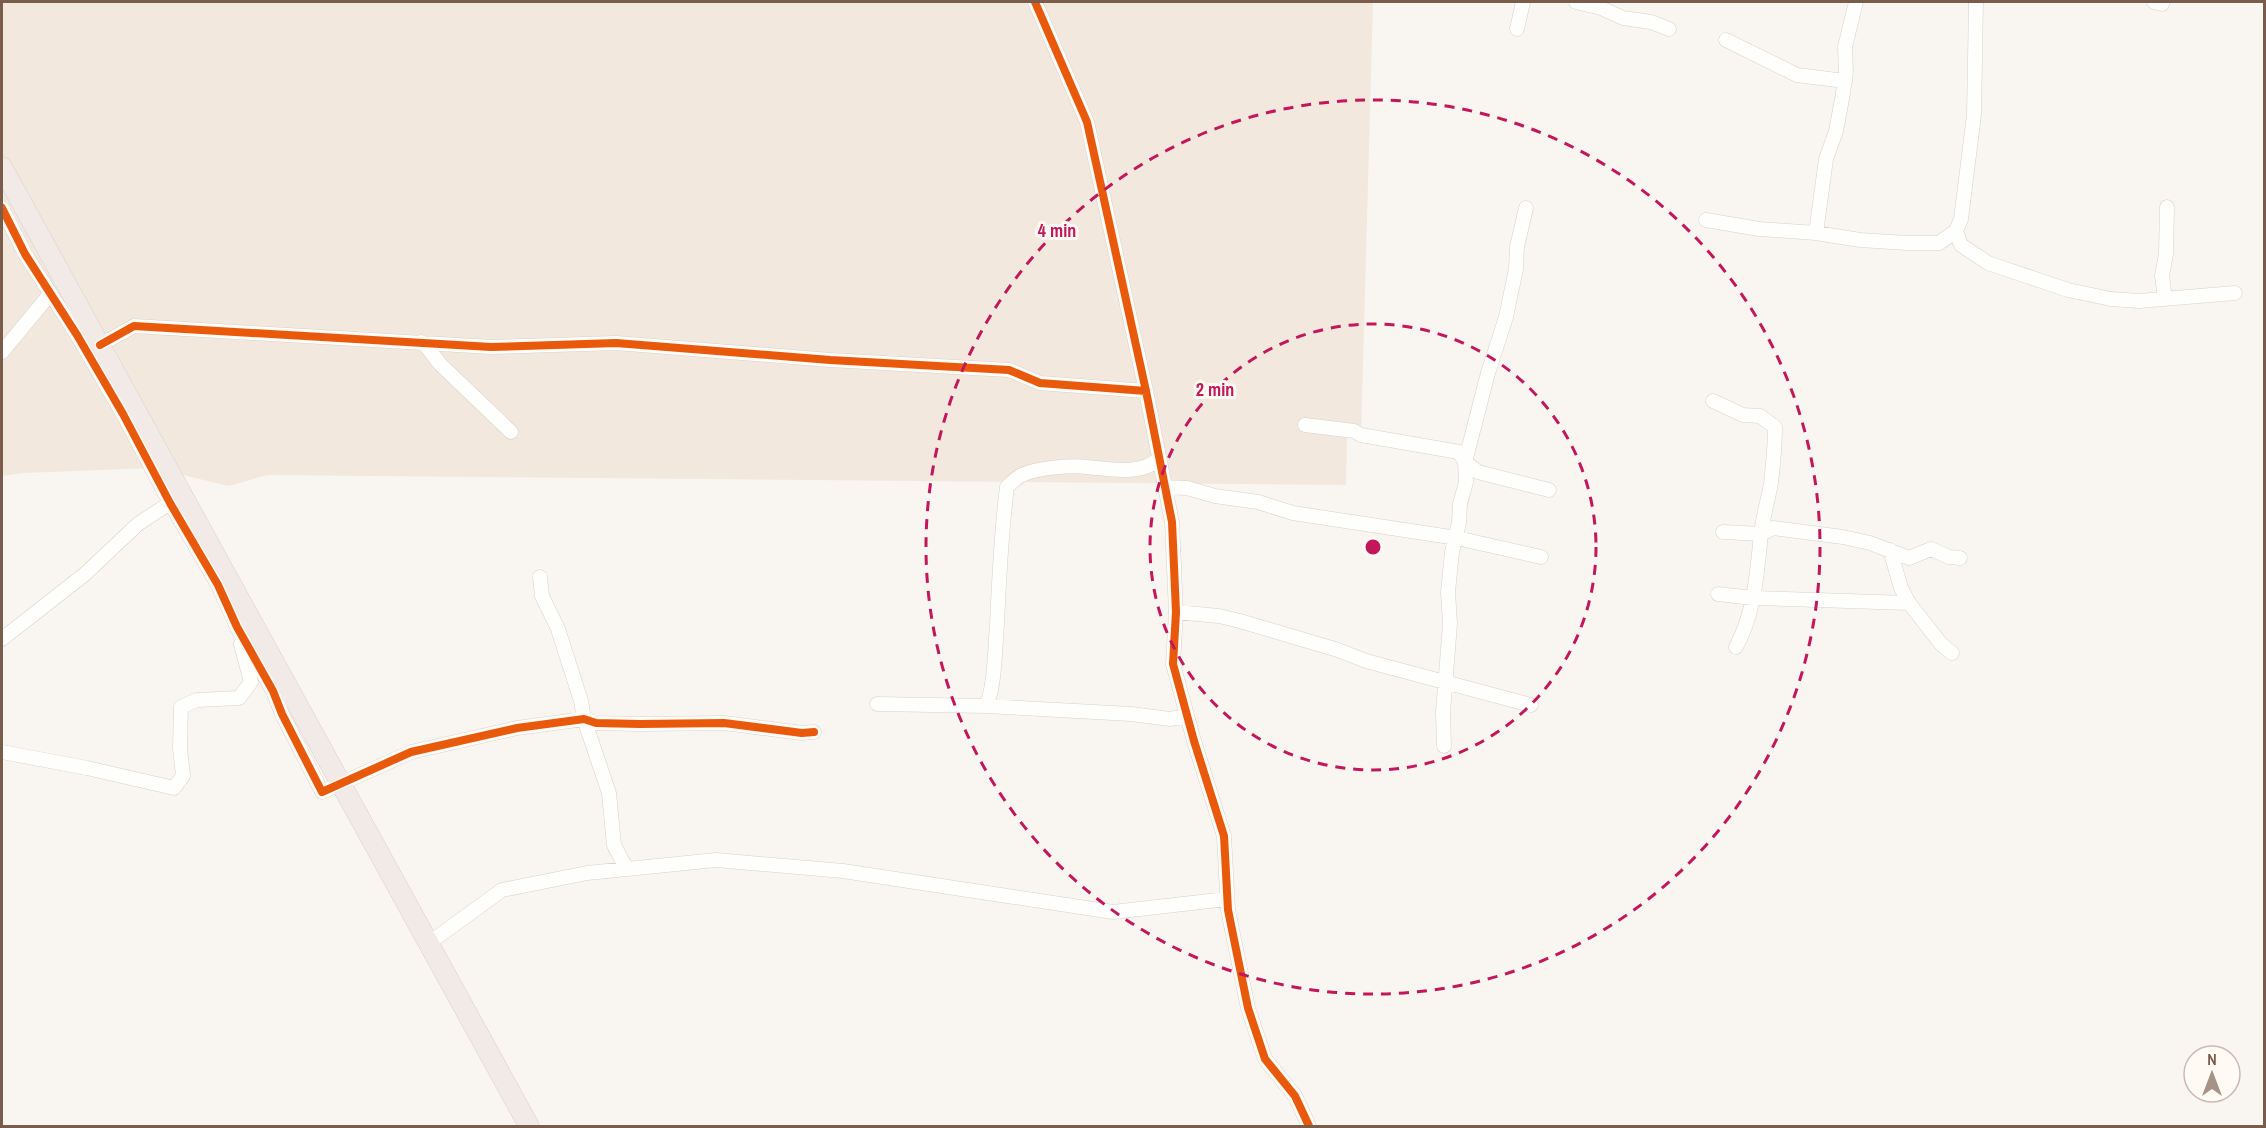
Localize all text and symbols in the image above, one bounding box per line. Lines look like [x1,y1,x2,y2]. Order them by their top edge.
text: 4 min [1038,218,1076,243]
text: 2 min [1196,377,1234,402]
centre of rings [1363,537,1383,557]
north arrow [2182,1044,2242,1104]
text: N [2207,1048,2217,1070]

